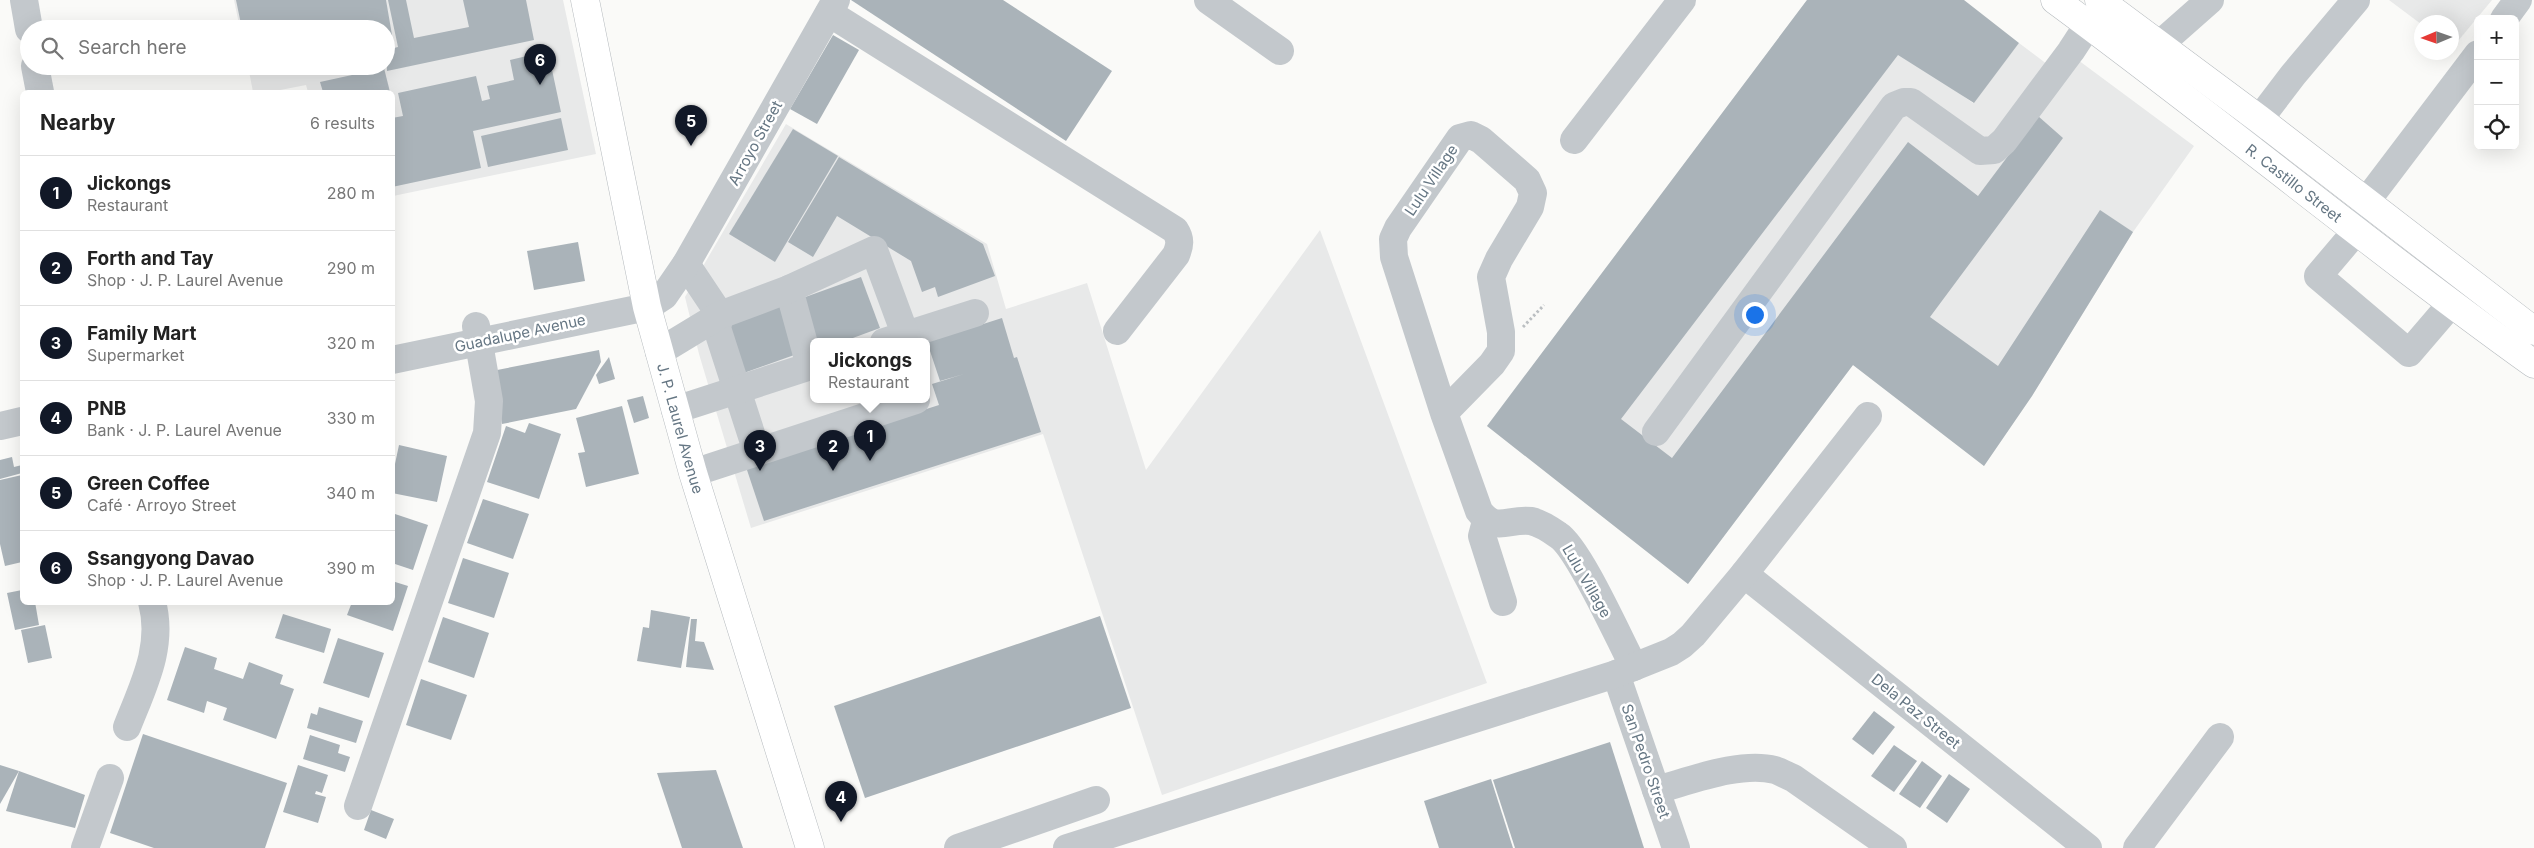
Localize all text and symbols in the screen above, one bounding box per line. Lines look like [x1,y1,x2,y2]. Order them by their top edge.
north arrow [2414,15,2459,60]
map controls [2474,15,2519,150]
button: + [2474,15,2519,60]
search box [20,20,395,75]
icon: search [38,34,66,62]
text: Search here [78,36,187,59]
pin: 6 [524,44,556,85]
button: − [2474,60,2519,105]
street label: Arroyo Street [724,97,786,189]
pin: 5 [675,105,707,146]
button: locate [2474,105,2519,150]
text: Nearby [40,110,115,135]
text: 6 results [310,113,375,133]
street label: R. Castillo Street [2242,139,2346,226]
street label: Lulu Village [1400,141,1462,219]
text: Jickongs [87,172,171,195]
text: 1 [53,183,59,203]
text: 280 m [327,183,375,203]
text: Restaurant [87,195,168,215]
text: Forth and Tay [87,247,213,270]
text: 2 [51,258,61,278]
text: 290 m [327,258,375,278]
text: Shop · J. P. Laurel Avenue [87,270,283,290]
your location [1742,302,1768,328]
street label: Guadalupe Avenue [453,310,587,356]
text: Family Mart [87,322,196,345]
text: 3 [51,333,61,353]
text: 320 m [327,333,375,353]
popup [810,338,930,403]
text: Supermarket [87,345,184,365]
text: Jickongs [828,349,912,372]
street label: J. P. Laurel Avenue [653,361,708,496]
text: Restaurant [828,372,909,392]
text: PNB [87,397,126,420]
text: 4 [51,408,61,428]
text: 330 m [327,408,375,428]
text: Bank · J. P. Laurel Avenue [87,420,282,440]
pin: 1 [854,420,886,461]
pin: 3 [744,430,776,471]
pin: 2 [817,430,849,471]
text: Green Coffee [87,472,210,495]
text: 5 [51,483,61,503]
text: 340 m [326,483,375,503]
text: Café · Arroyo Street [87,495,236,515]
street label: Lulu Village [1558,541,1616,621]
text: Ssangyong Davao [87,547,254,570]
text: 6 [51,558,61,578]
text: 390 m [327,558,375,578]
text: Shop · J. P. Laurel Avenue [87,570,283,590]
street label: Dela Paz Street [1868,669,1964,753]
street label: San Pedro Street [1618,701,1674,821]
pin: 4 [825,781,857,822]

